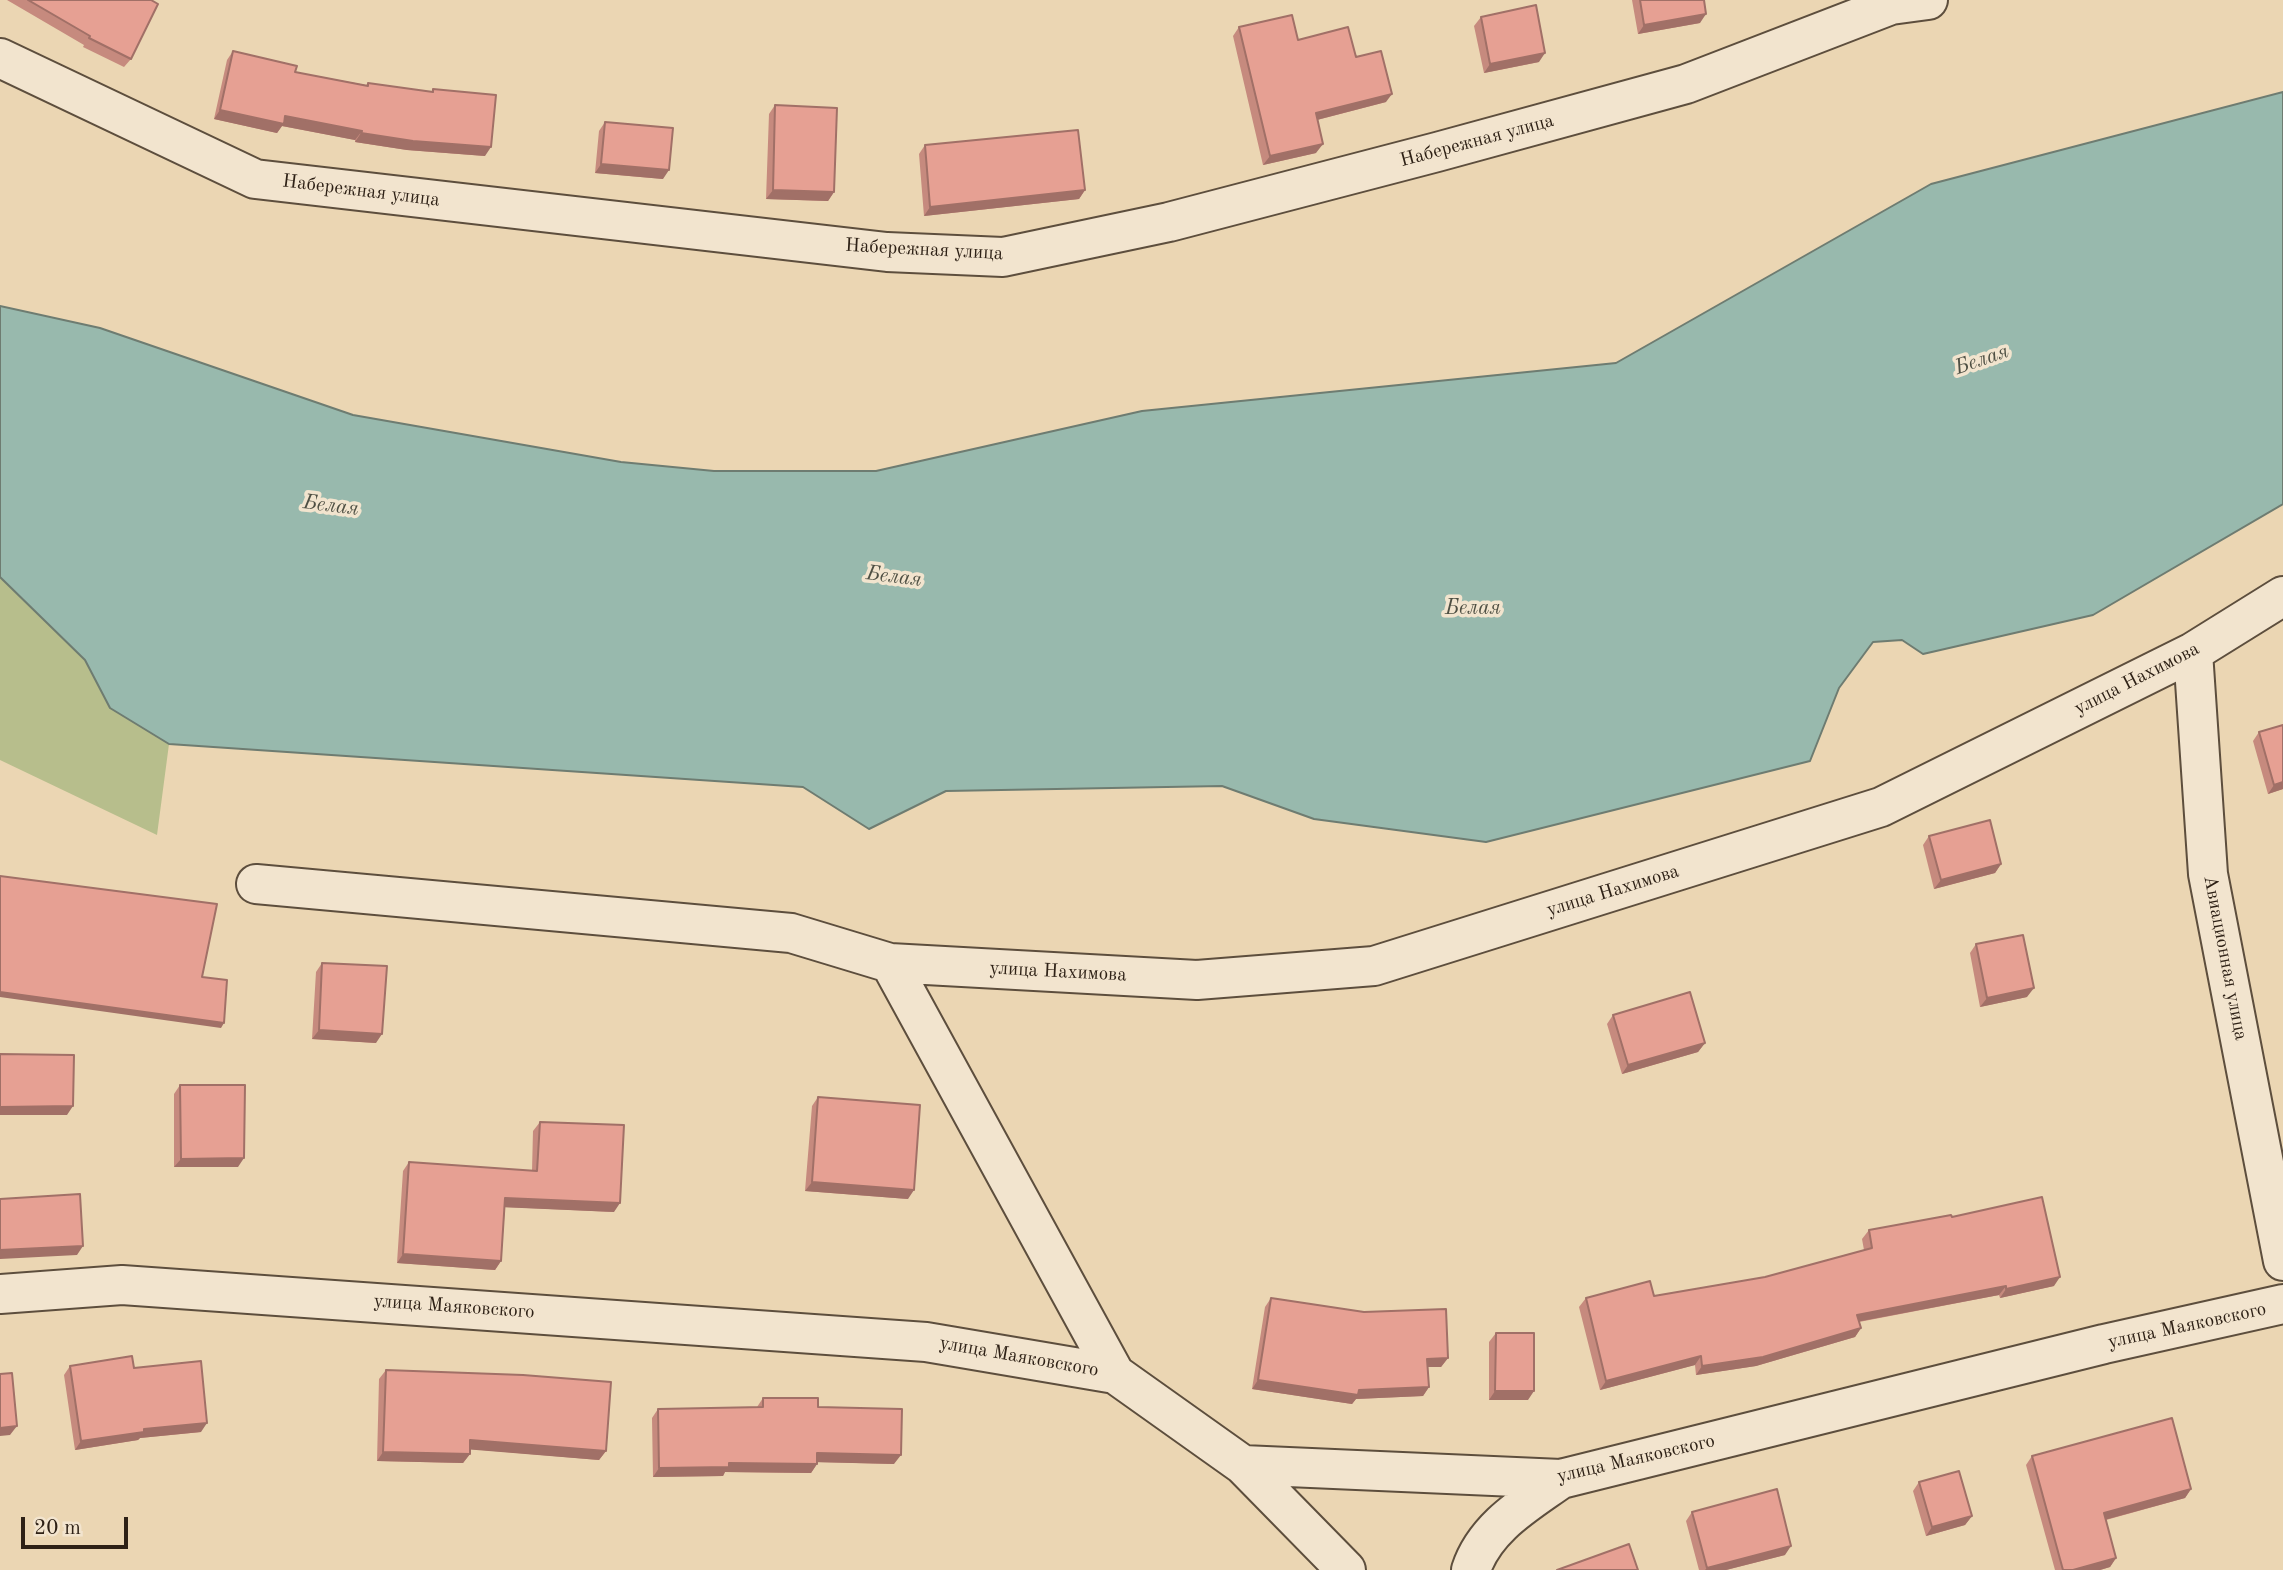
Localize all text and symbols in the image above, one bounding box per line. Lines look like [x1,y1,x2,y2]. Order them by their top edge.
street label: Набережная улица [1398,109,1556,173]
street label: Набережная улица [281,170,441,212]
street label: Набережная улица [844,234,1004,266]
water label: Белая [1952,339,2012,381]
water label: Белая [302,490,360,522]
water label: Белая [865,561,923,593]
water label: Белая [1445,595,1501,621]
street label: улица Нахимова [2071,638,2203,720]
street label: улица Нахимова [1544,860,1682,922]
street label: Авиационная улица [2198,874,2252,1042]
street label: улица Нахимова [989,957,1127,987]
street label: улица Маяковского [373,1290,535,1324]
street label: улица Маяковского [2106,1298,2268,1354]
street label: улица Маяковского [938,1332,1100,1382]
street label: улица Маяковского [1555,1430,1717,1488]
scale bar [24,1504,131,1548]
text: 20 m [34,1518,81,1539]

